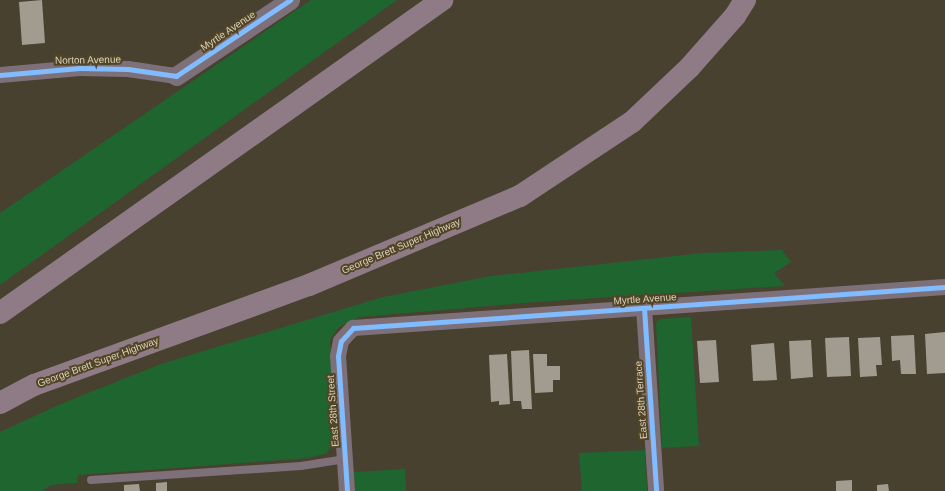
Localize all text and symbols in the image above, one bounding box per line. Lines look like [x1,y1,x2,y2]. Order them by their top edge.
street label: Myrtle Avenue [198,8,258,54]
street label: Norton Avenue [55,53,121,67]
street label: George Brett Super Highway [340,216,462,276]
street label: Myrtle Avenue [613,291,677,307]
street label: George Brett Super Highway [36,334,160,390]
street label: East 28th Terrace [632,360,650,440]
street label: East 28th Street [325,375,341,447]

